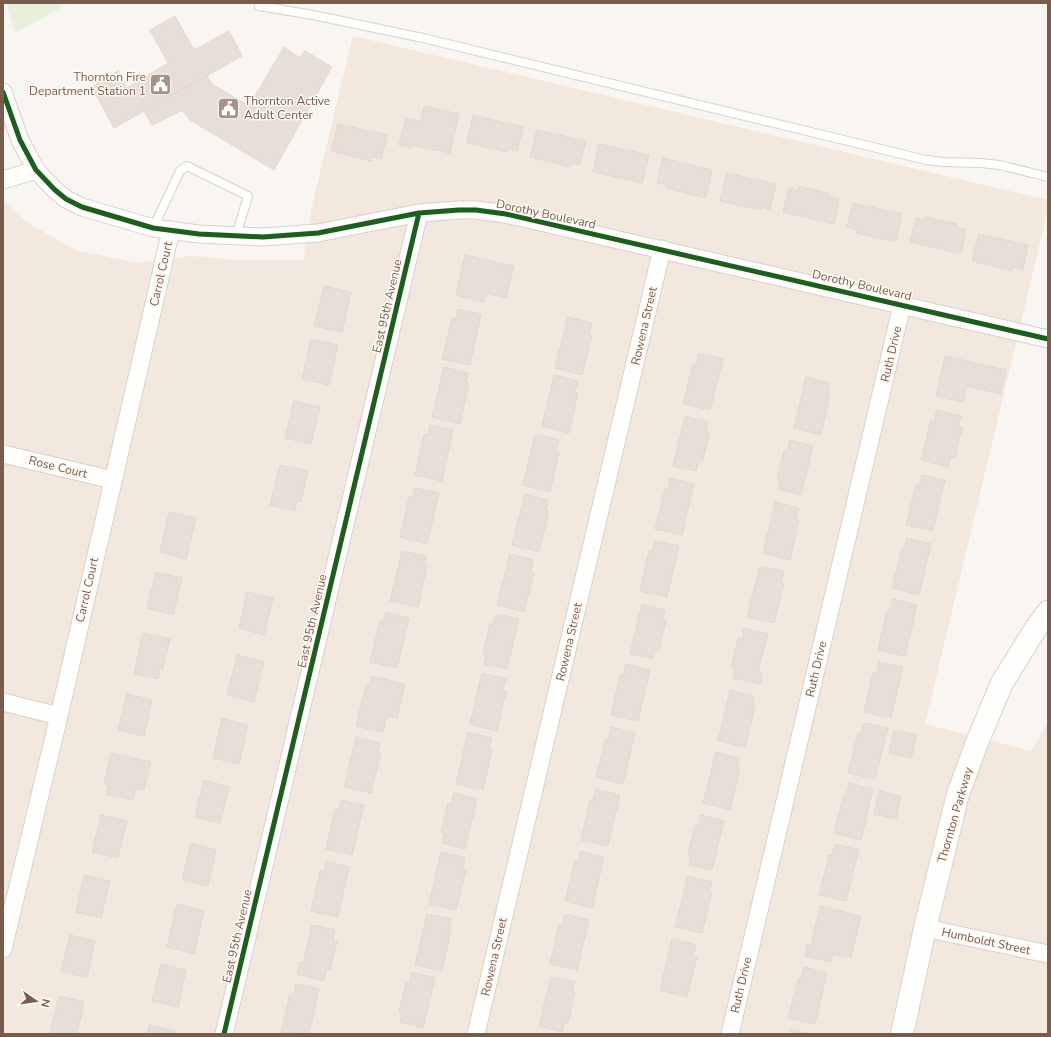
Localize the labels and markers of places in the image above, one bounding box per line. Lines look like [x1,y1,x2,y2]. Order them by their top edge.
place label: Thornton Fire Department Station 1 [29,69,146,99]
public building icon: Thornton Fire Department Station 1 [148,71,174,97]
place label: Thornton Active Adult Center [244,93,330,123]
public building icon: Thornton Active Adult Center [216,95,242,121]

